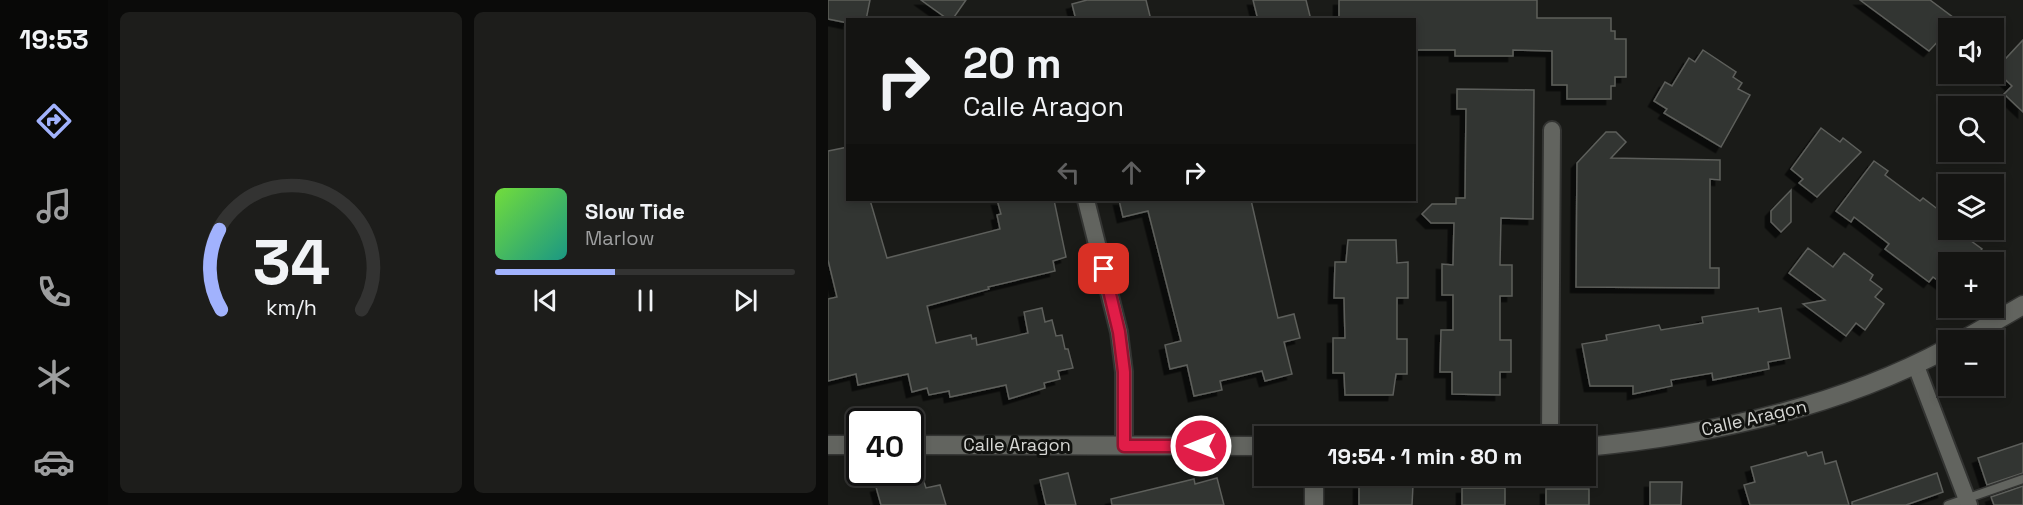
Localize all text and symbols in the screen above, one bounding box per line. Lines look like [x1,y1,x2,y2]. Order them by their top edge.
map controls [1938,18,2004,396]
button: sound [1938,18,2004,84]
text: 19:53 [19,22,89,57]
text: 20 m [963,37,1062,90]
icon: right [864,42,942,120]
text: Calle Aragon [963,89,1124,124]
button: search [1938,96,2004,162]
icon: directions [33,100,75,142]
icon: left [1052,156,1085,189]
icon: ahead [1115,156,1148,189]
icon: right [1178,156,1211,189]
button: layers [1938,174,2004,240]
icon: music [33,185,75,227]
text: Slow Tide [585,197,685,225]
text: 34 [252,223,330,302]
text: Marlow [585,225,654,251]
pin [1078,243,1129,294]
icon: arrive [1087,252,1120,285]
button: + [1938,252,2004,318]
icon: phone [33,271,75,313]
icon: previous [529,284,562,317]
icon: pause [629,284,662,317]
icon: next [729,284,762,317]
text: km/h [265,294,317,321]
button: − [1938,330,2004,396]
icon: climate [33,356,75,398]
street label: Calle Aragon [1699,394,1809,441]
speed limit sign: 40 [846,408,924,486]
position arrow [1169,414,1233,478]
street label: Calle Aragon [963,433,1071,456]
icon: car [33,441,75,483]
text: 19:54 · 1 min · 80 m [1328,442,1522,470]

